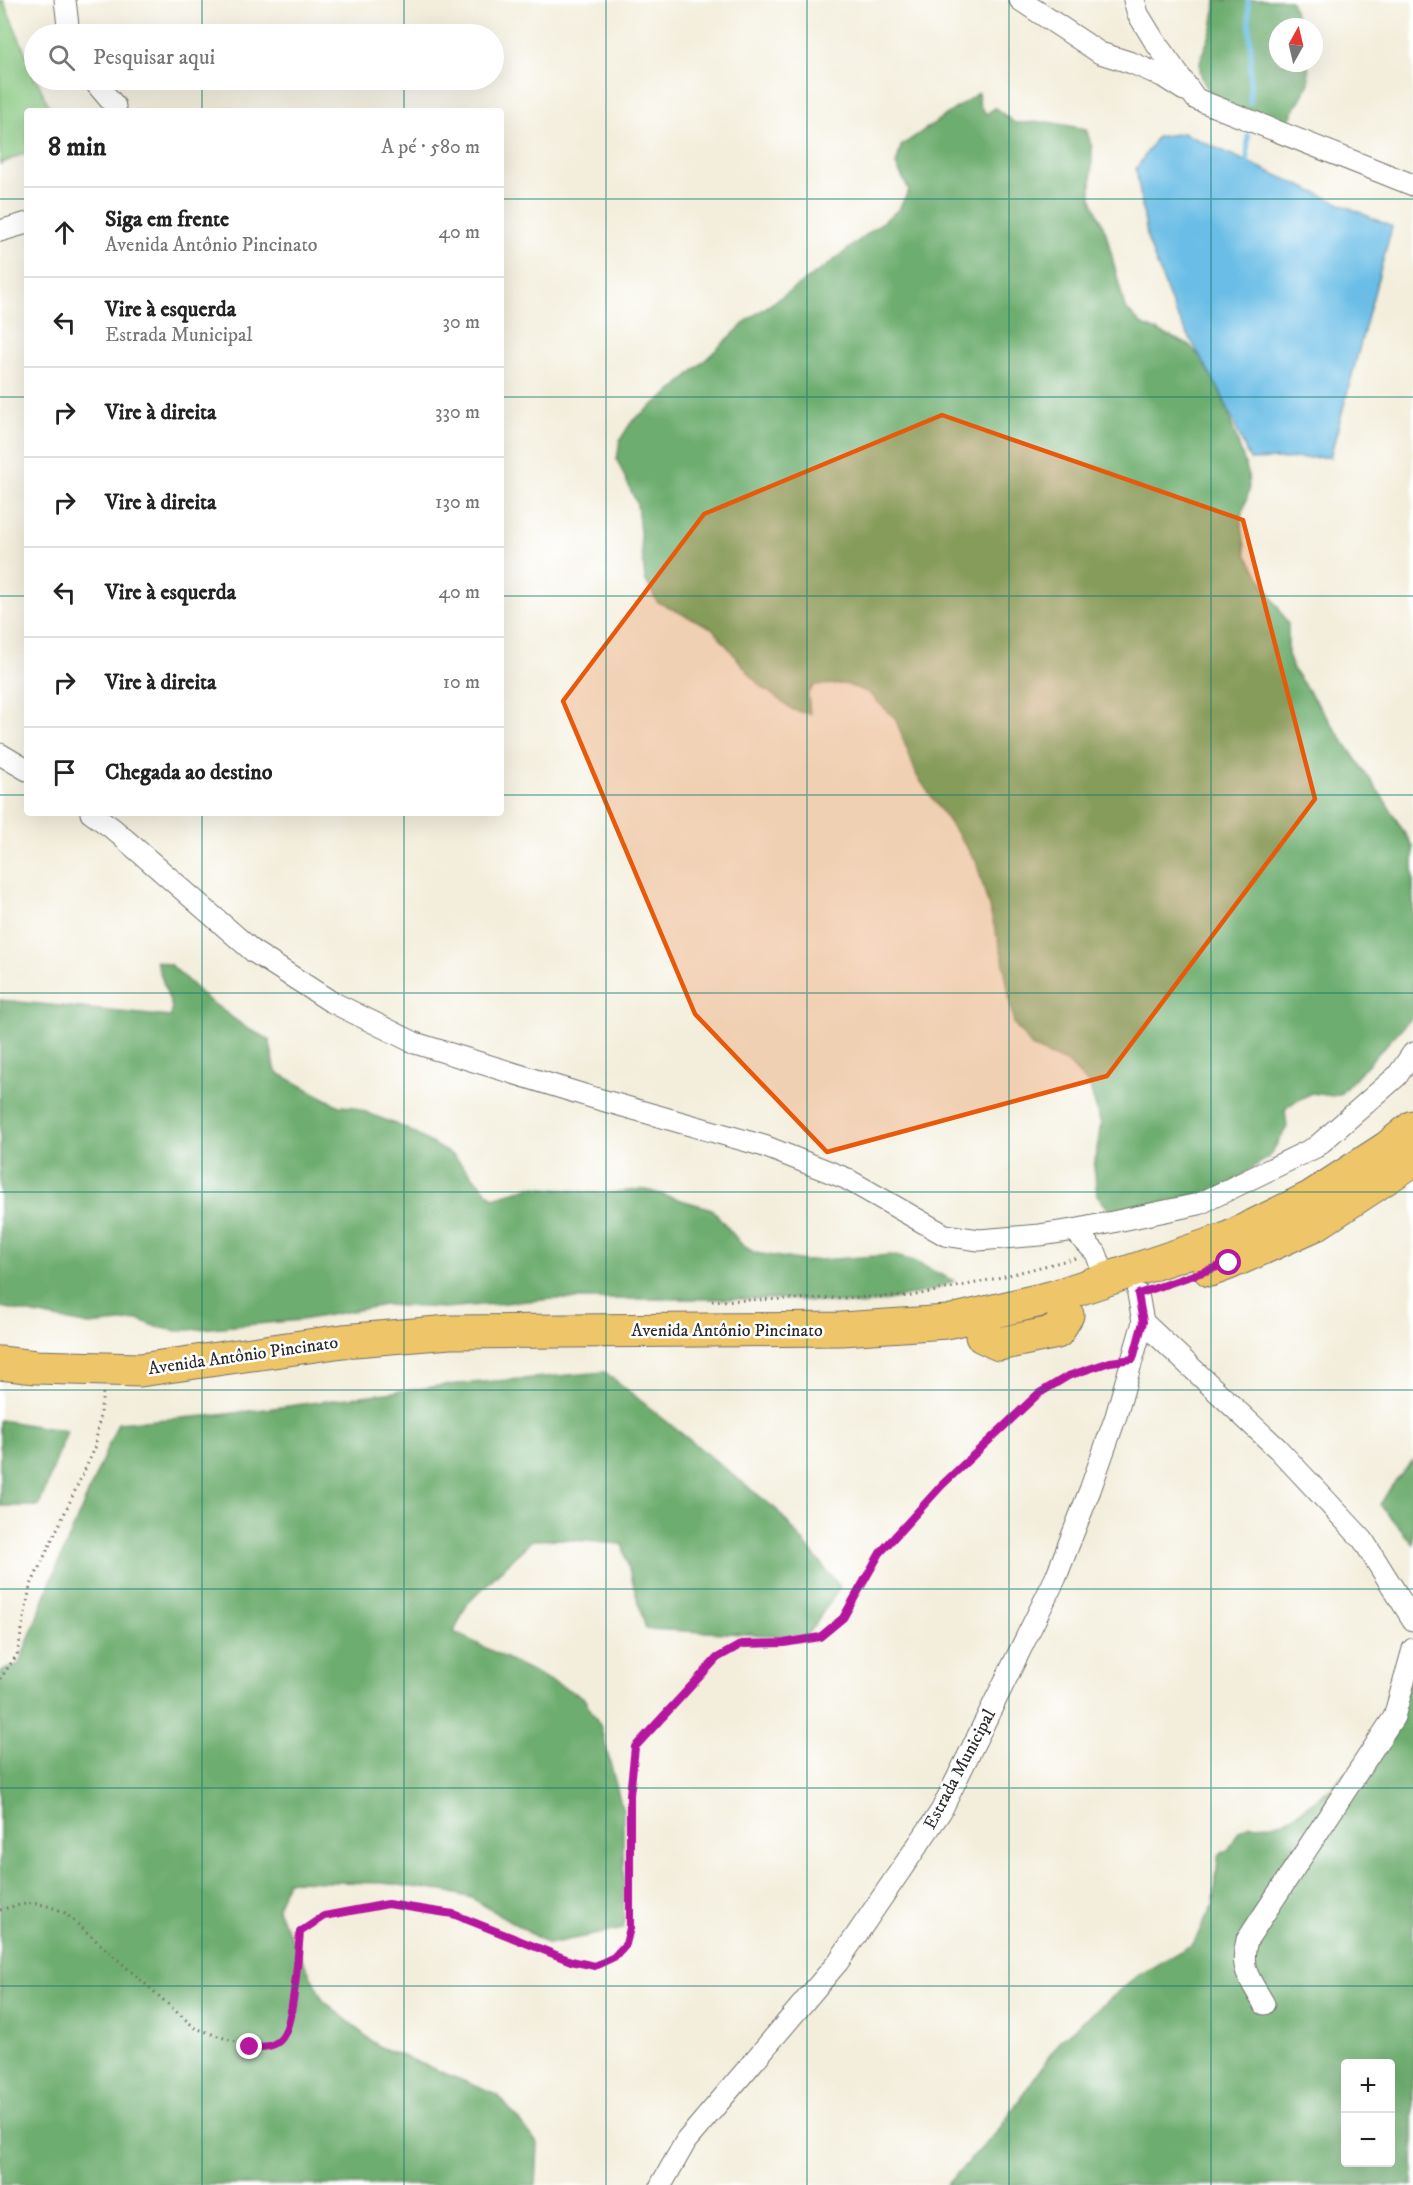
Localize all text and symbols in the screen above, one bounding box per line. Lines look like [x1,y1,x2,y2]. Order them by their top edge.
north arrow [1269,18,1323,72]
search box [24,24,504,90]
icon: search [45,41,78,74]
text: Pesquisar aqui [93,44,215,71]
text: 8 min [48,131,106,164]
text: A pé · 580 m [381,135,480,160]
text: Siga em frente [105,206,229,233]
icon: ahead [48,216,81,249]
text: 40 m [438,220,480,245]
text: Avenida Antônio Pincinato [105,233,318,258]
text: Vire à esquerda [105,296,236,323]
icon: left [48,306,81,339]
text: 30 m [442,310,480,335]
text: Estrada Municipal [105,323,253,348]
icon: right [48,396,81,429]
text: Vire à direita [105,399,216,426]
text: 330 m [435,400,480,425]
icon: right [48,486,81,519]
text: Vire à direita [105,489,216,516]
text: 130 m [435,490,480,515]
icon: left [48,576,81,609]
text: Vire à esquerda [105,579,236,606]
text: 40 m [438,580,480,605]
icon: right [48,666,81,699]
text: Vire à direita [105,669,216,696]
text: 10 m [443,670,480,695]
icon: arrive [48,756,81,789]
text: Chegada ao destino [105,759,272,786]
route start [1215,1249,1241,1275]
street label: Avenida Antônio Pincinato [631,1320,823,1342]
street label: Avenida Antônio Pincinato [147,1332,340,1380]
street label: Estrada Municipal [919,1705,1001,1833]
route end [236,2033,262,2059]
map controls [1341,2059,1395,2167]
button: + [1341,2059,1395,2113]
button: − [1341,2113,1395,2167]

